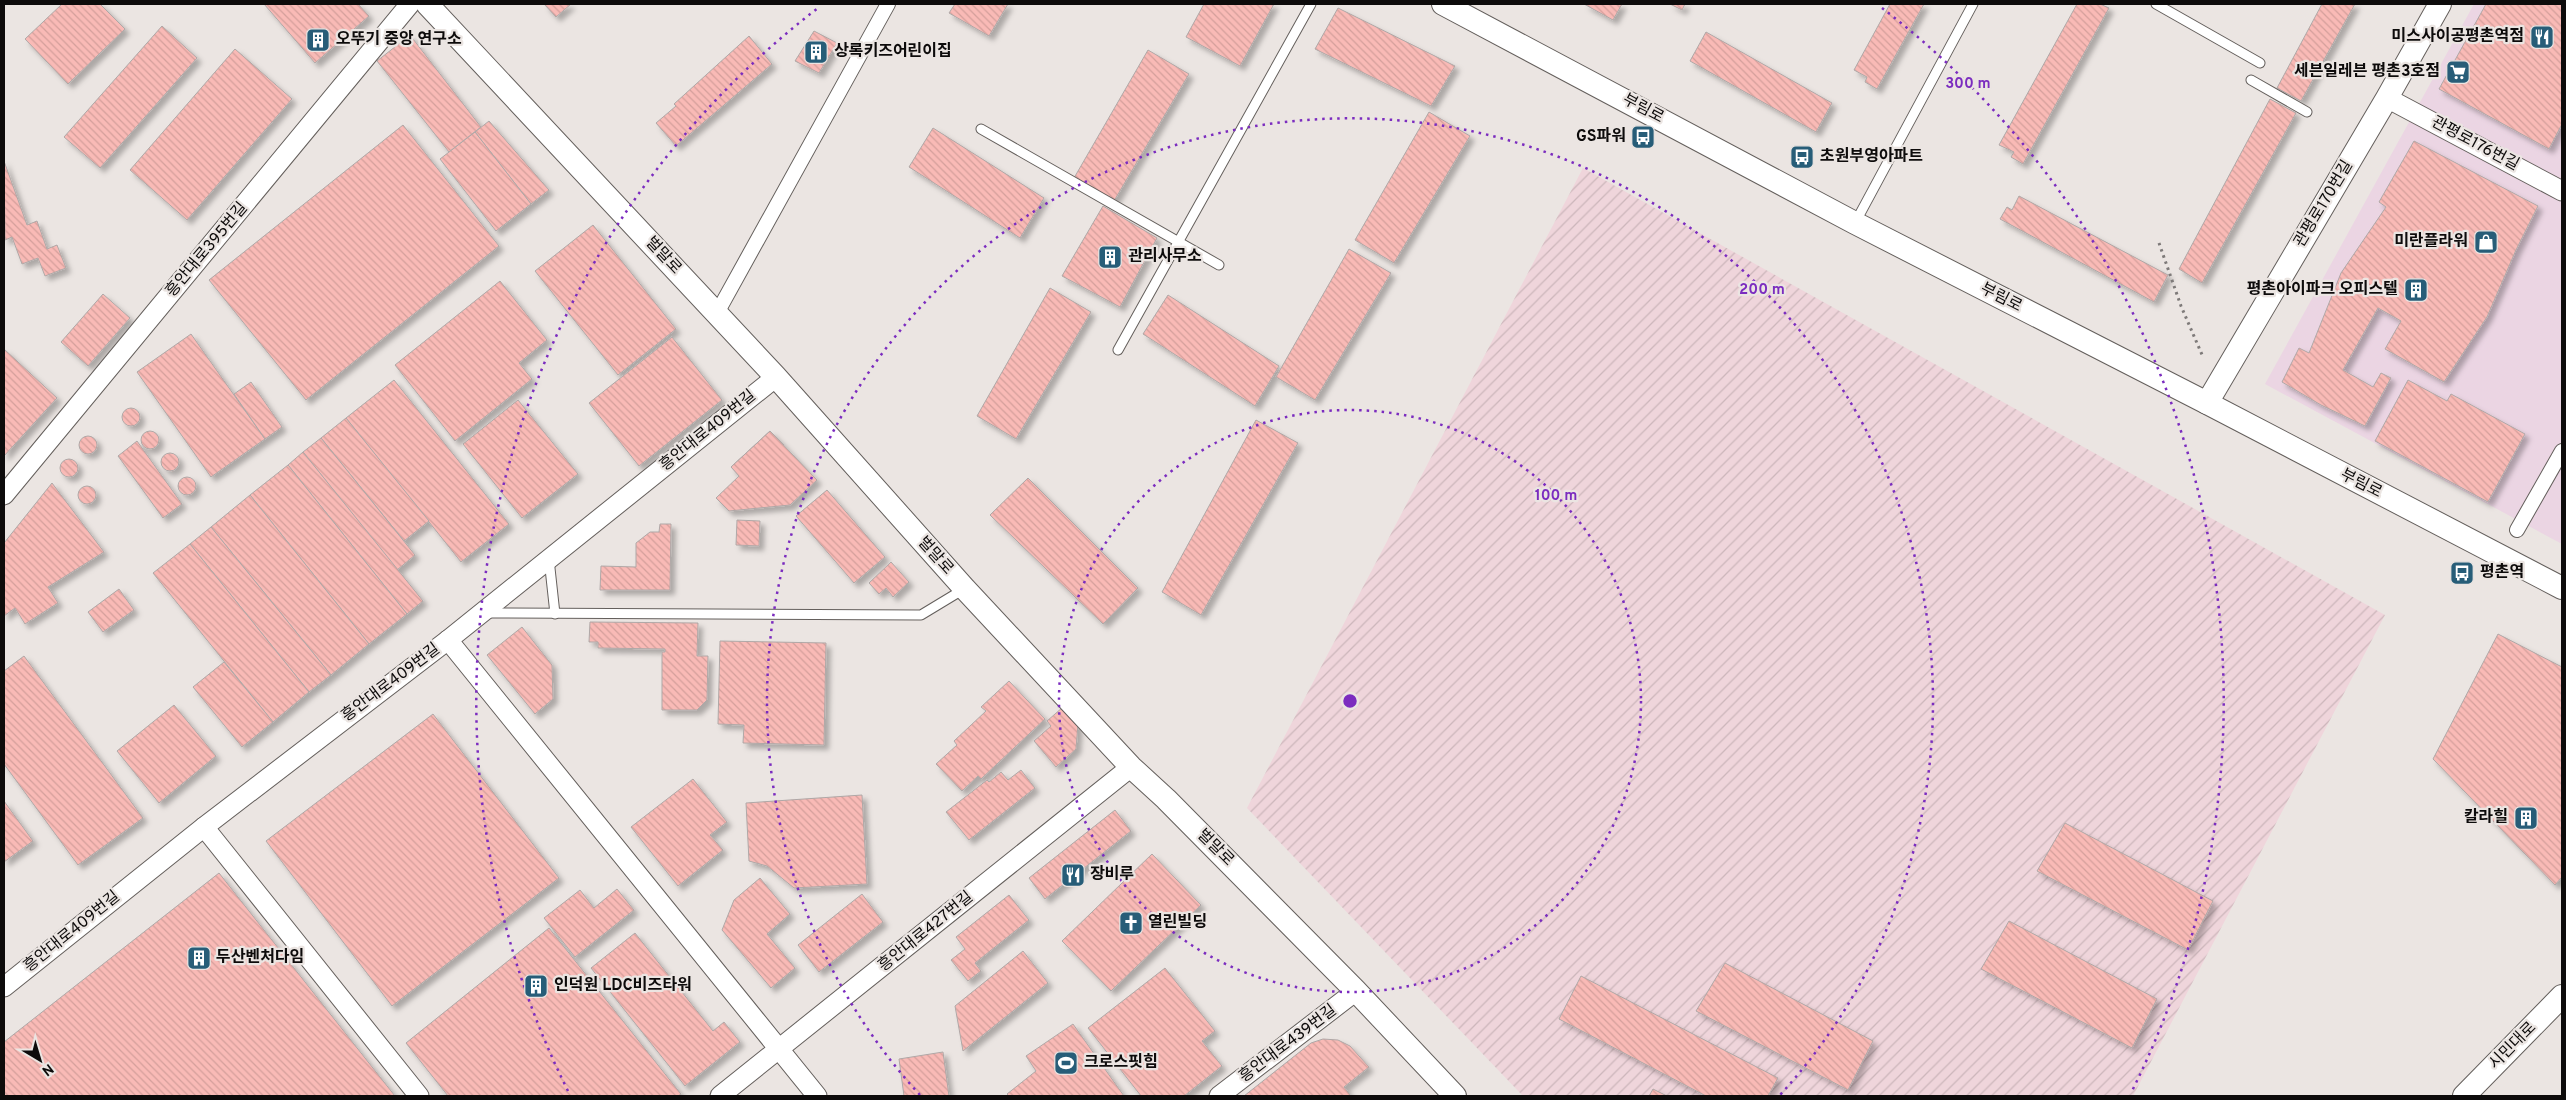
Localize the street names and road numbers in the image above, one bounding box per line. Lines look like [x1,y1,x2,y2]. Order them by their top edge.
street label: 부림로 [1619,90,1667,128]
street label: 관평로176번길 [2428,112,2522,176]
street label: 관평로170번길 [2290,157,2358,251]
street label: 흥안대로395번길 [162,199,252,301]
street label: 벌말로 [641,233,686,279]
street label: 부림로 [1977,279,2025,317]
street label: 흥안대로409번길 [656,386,760,476]
street label: 부림로 [2337,465,2385,503]
street label: 벌말로 [913,533,957,579]
street label: 흥안대로409번길 [338,639,444,727]
street label: 벌말로 [1192,825,1238,871]
street label: 흥안대로409번길 [20,887,124,977]
street label: 흥안대로427번길 [875,888,977,976]
street label: 흥안대로439번길 [1235,1001,1341,1087]
street label: 시민대로 [2485,1018,2541,1074]

